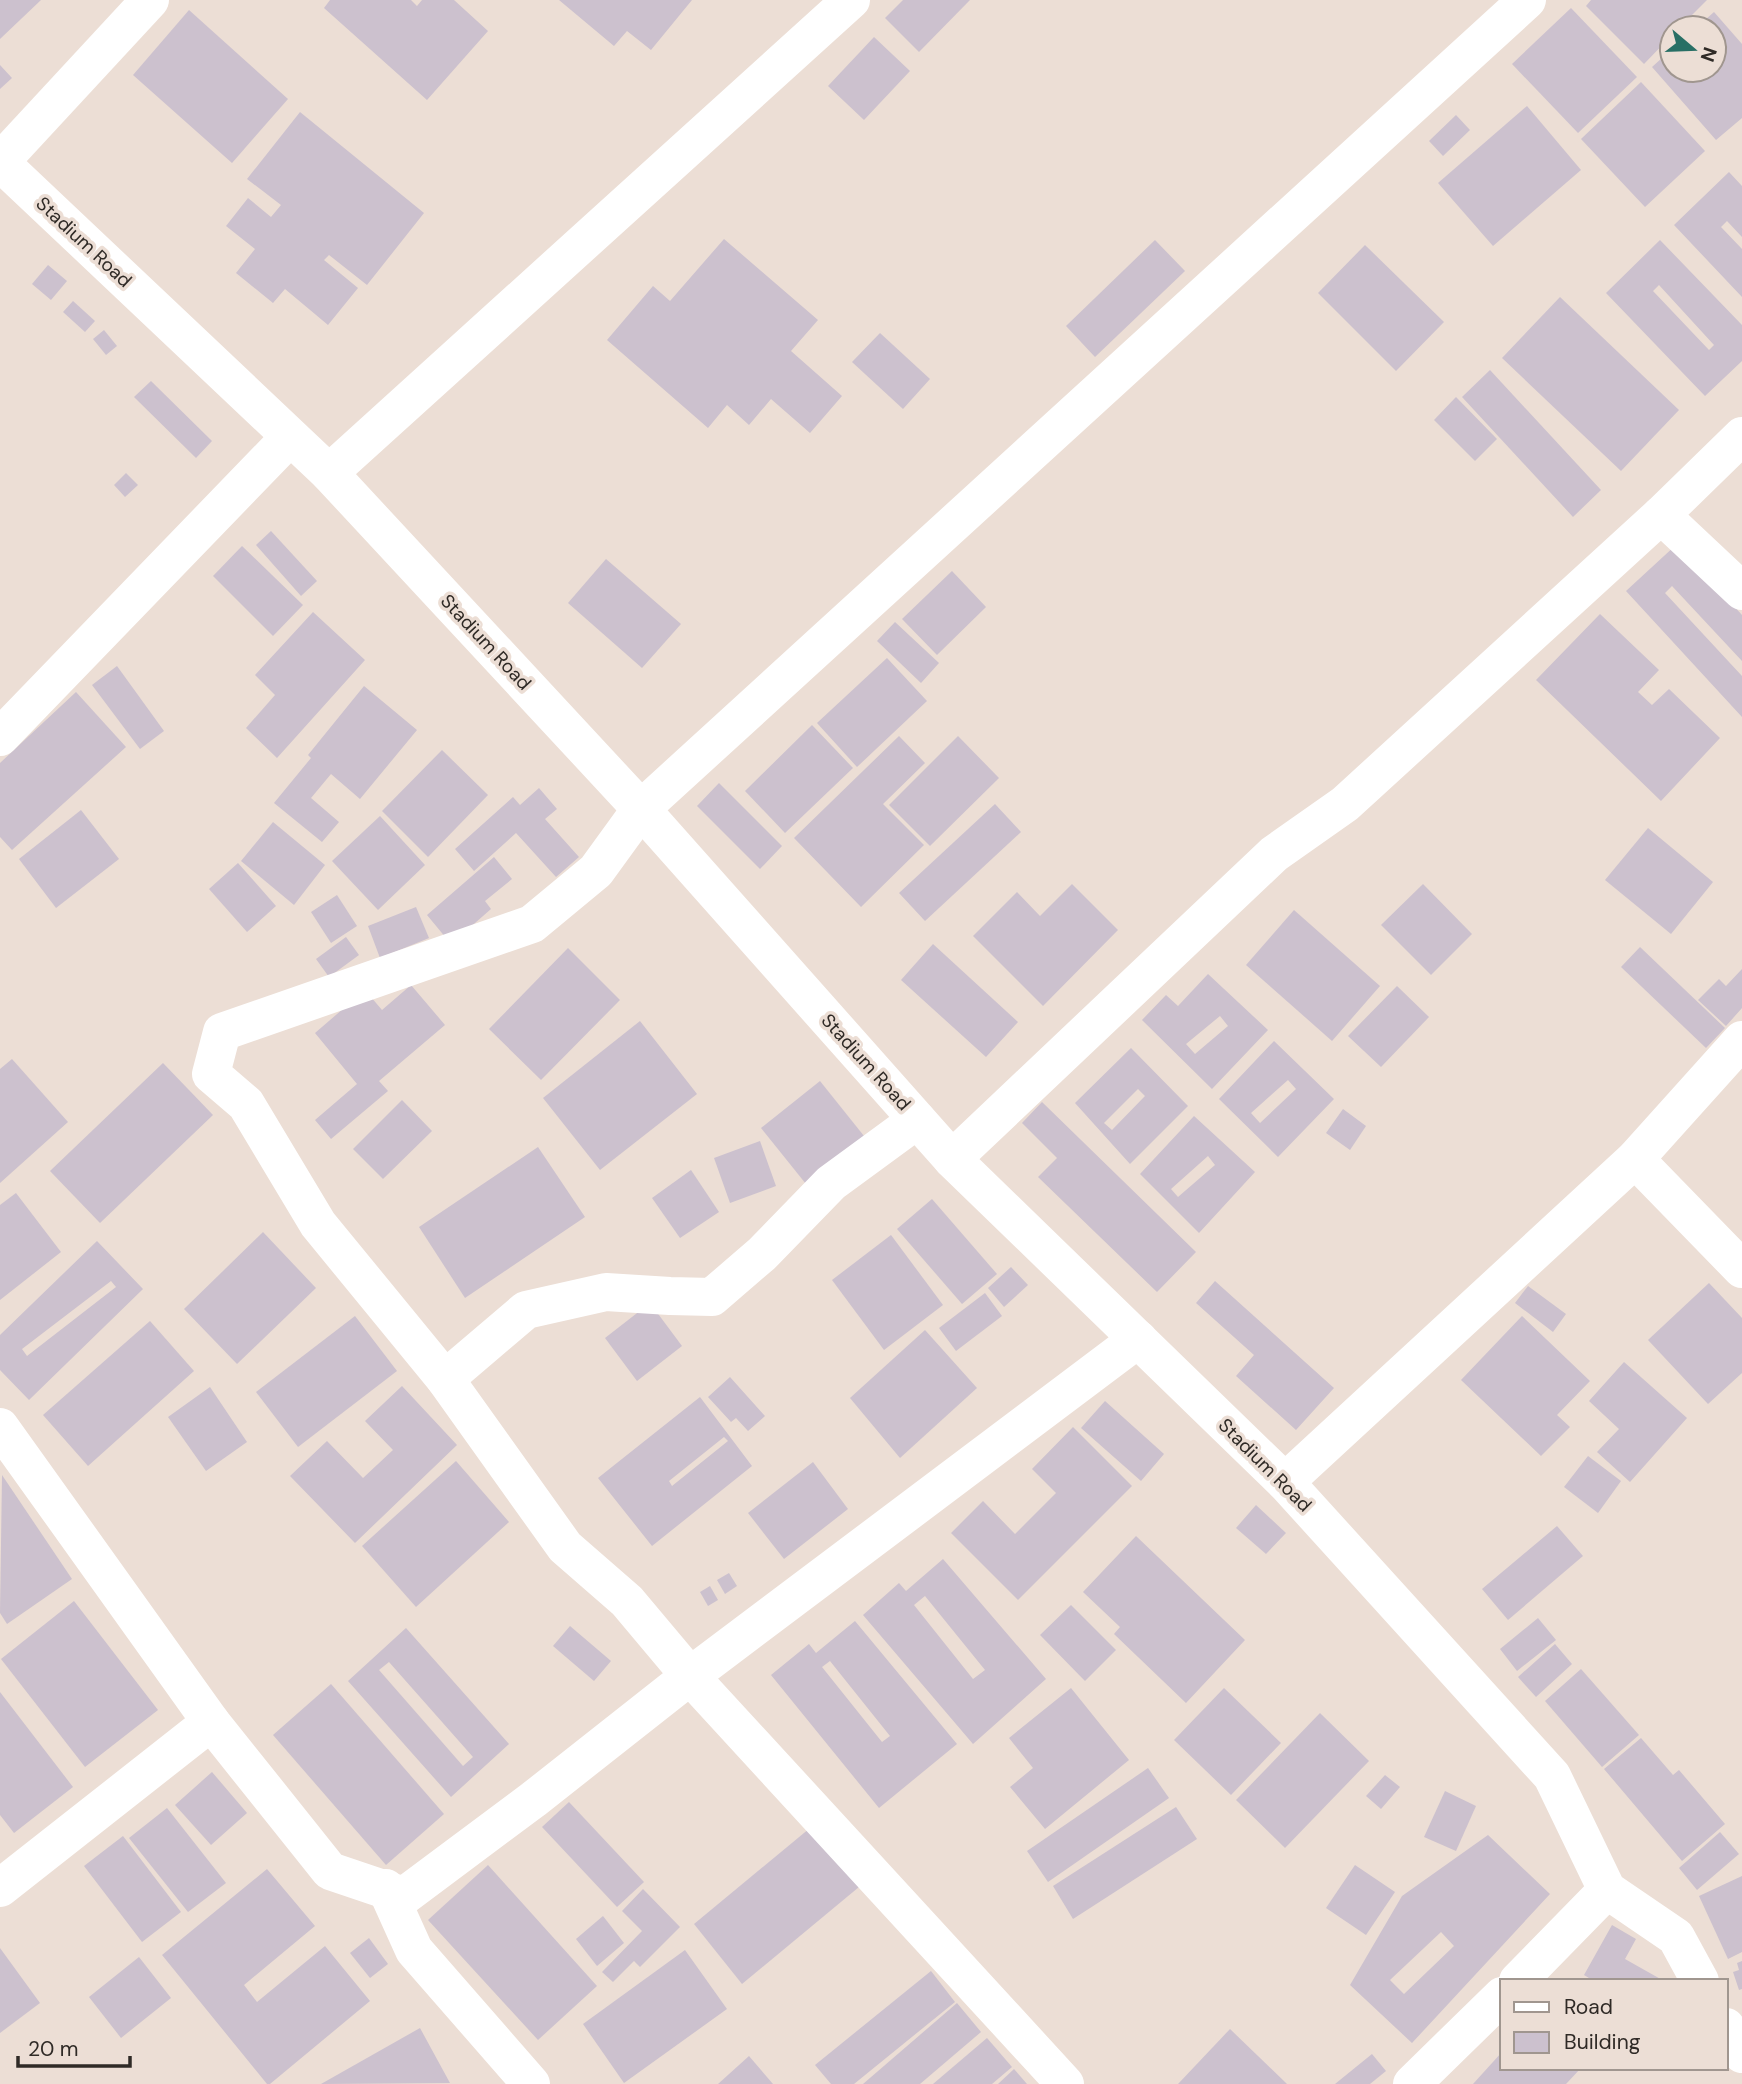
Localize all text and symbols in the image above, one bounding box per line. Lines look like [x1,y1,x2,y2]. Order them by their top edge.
north arrow [1658,14,1728,84]
text: N [1695,44,1723,65]
street label: Stadium Road [31,191,137,293]
street label: Stadium Road [435,589,537,695]
street label: Stadium Road [816,1008,916,1116]
street label: Stadium Road [1213,1413,1317,1517]
legend [1500,1979,1728,2070]
text: Road [1564,1993,1613,2021]
scale bar [18,2024,130,2068]
text: Building [1564,2028,1641,2056]
text: 20 m [28,2035,79,2063]

